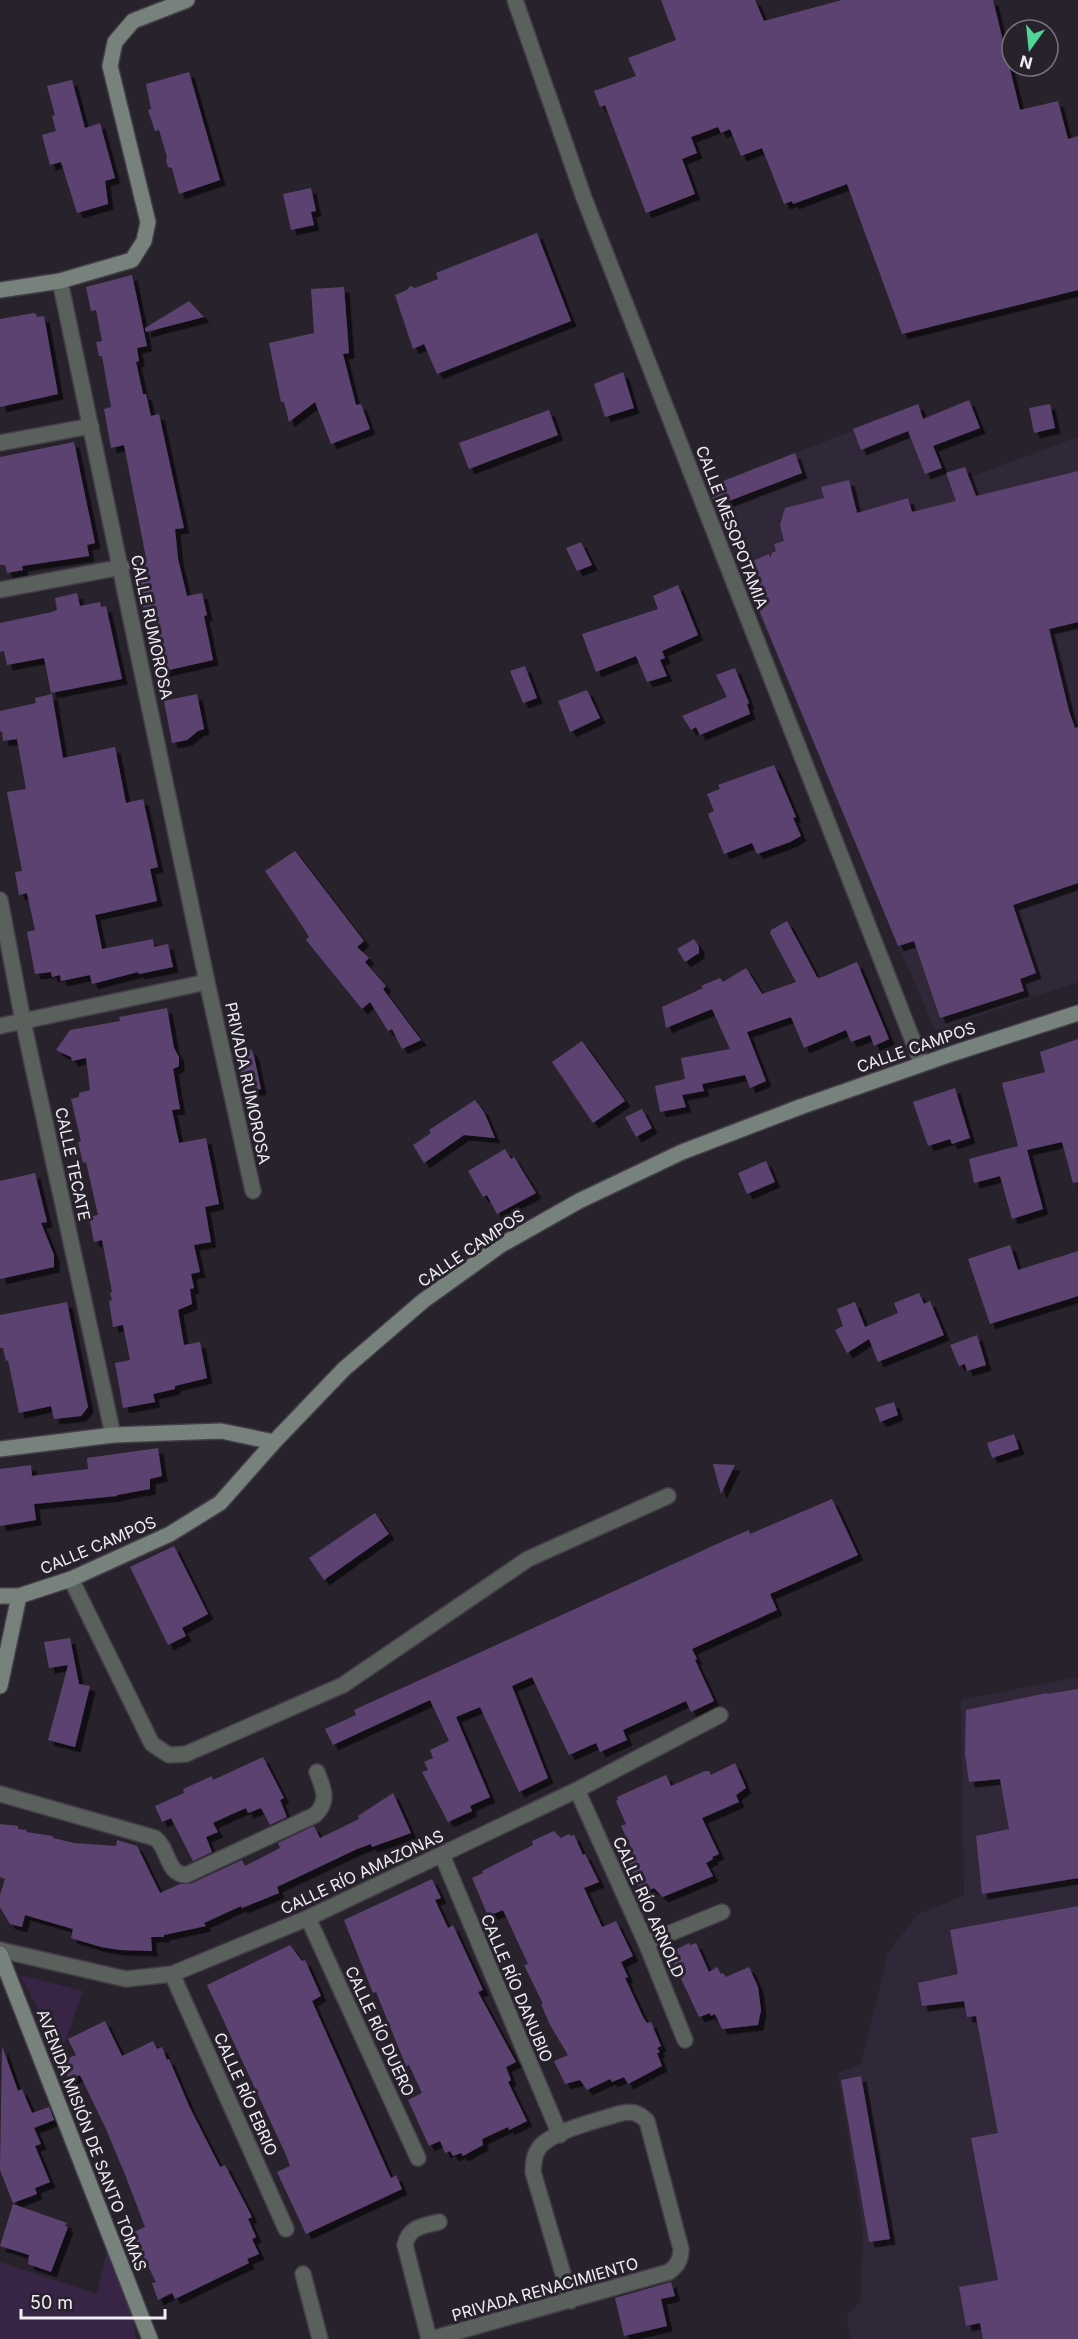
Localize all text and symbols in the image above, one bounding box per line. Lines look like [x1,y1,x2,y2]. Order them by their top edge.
north arrow [1000,18,1060,78]
text: N [1018,51,1035,74]
street label: CALLE MESOPOTAMIA [692,443,772,611]
street label: CALLE RUMOROSA [127,553,177,701]
street label: PRIVADA RUMOROSA [221,1000,275,1166]
street label: CALLE CAMPOS [854,1017,978,1077]
street label: CALLE TECATE [51,1105,95,1223]
street label: CALLE CAMPOS [414,1205,528,1291]
street label: CALLE CAMPOS [37,1512,159,1578]
street label: CALLE RÍO AMAZONAS [277,1825,447,1919]
street label: CALLE RÍO ARNOLD [609,1833,689,1981]
street label: CALLE RÍO DANUBIO [477,1911,557,2065]
street label: CALLE RÍO DUERO [341,1963,419,2099]
street label: AVENIDA MISIÓN DE SANTO TOMAS [33,2006,151,2274]
street label: CALLE RÍO EBRIO [210,2029,282,2159]
street label: PRIVADA RENACIMIENTO [449,2253,641,2325]
scale bar [21,2282,165,2320]
text: 50 m [30,2292,73,2313]

